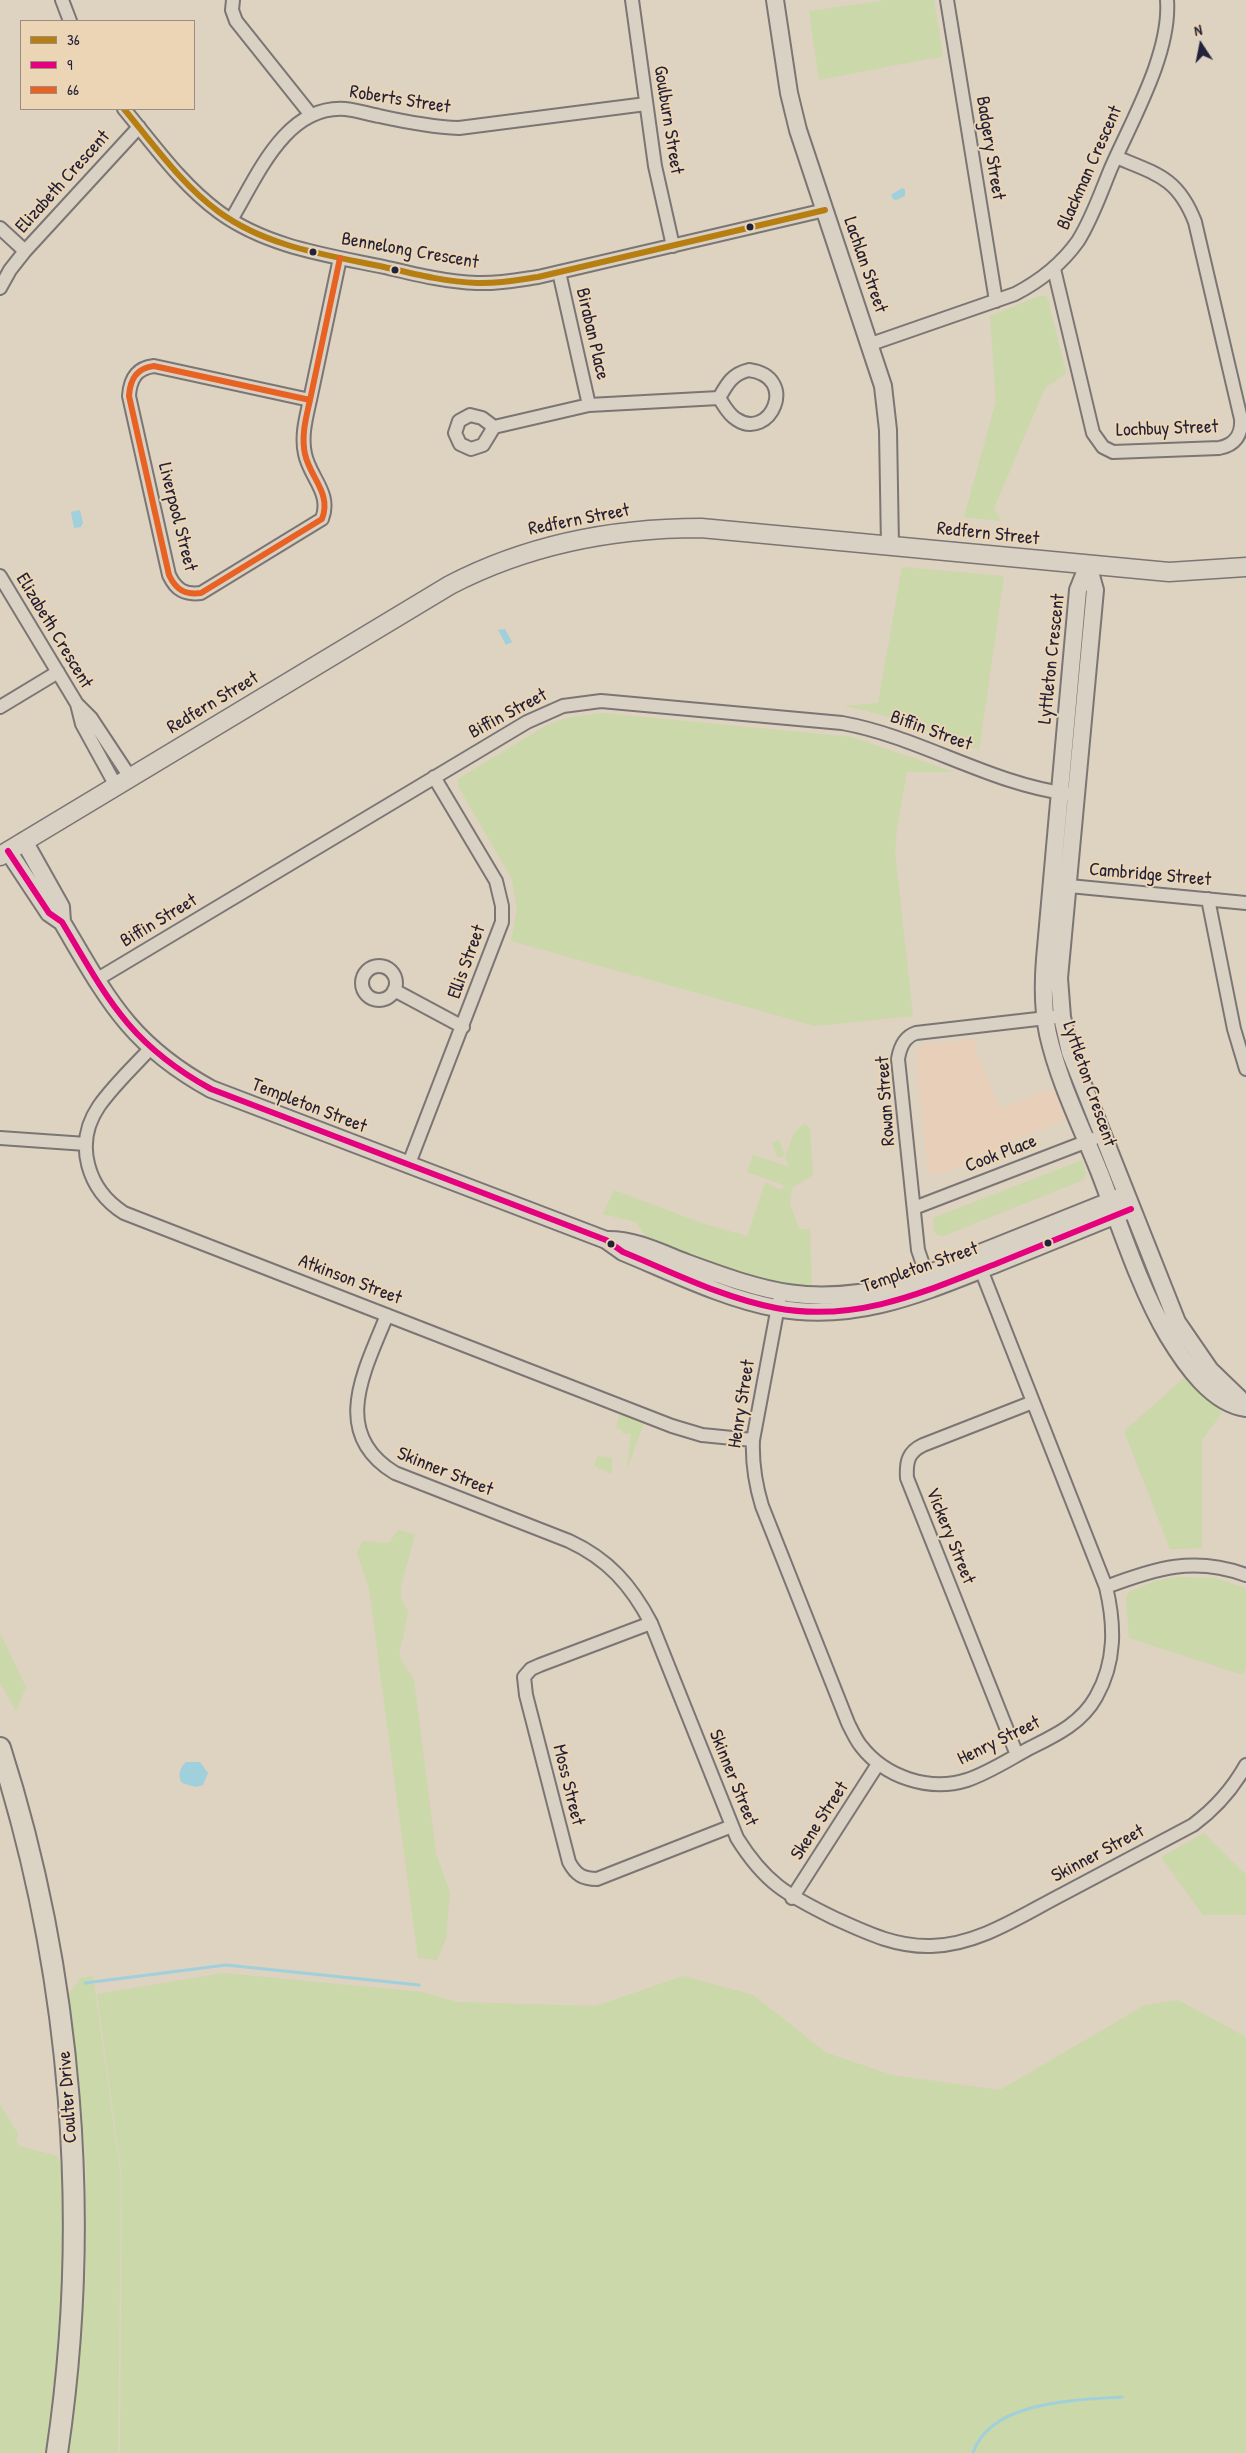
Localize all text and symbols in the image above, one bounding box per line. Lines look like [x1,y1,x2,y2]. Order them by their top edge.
legend [20,20,195,110]
north arrow [1176,20,1226,70]
text: N [1193,20,1204,40]
text: 36 [67,29,80,50]
text: 9 [67,54,73,75]
street label: Goulburn Street [648,64,688,176]
text: 66 [67,79,79,100]
street label: Roberts Street [348,81,452,119]
street label: Badgery Street [971,95,1009,201]
street label: Blackman Crescent [1052,102,1128,234]
street label: Elizabeth Crescent [11,126,115,238]
street label: Lachlan Street [838,214,892,316]
unlabelled marker [745,222,755,232]
street label: Bennelong Crescent [340,228,480,274]
unlabelled marker [308,247,318,257]
unlabelled marker [390,265,400,275]
street label: Biraban Place [570,286,614,382]
street label: Lochbuy Street [1116,416,1218,442]
street label: Liverpool Street [153,460,201,574]
street label: Redfern Street [527,499,631,541]
street label: Redfern Street [936,517,1040,551]
street label: Elizabeth Crescent [11,569,97,693]
street label: Lyttleton Crescent [1034,593,1070,725]
street label: Redfern Street [163,667,263,739]
street label: Biffin Street [465,684,551,744]
street label: Biffin Street [887,706,975,756]
street label: Cambridge Street [1088,858,1212,892]
street label: Biffin Street [117,889,201,953]
street label: Ellis Street [443,922,491,1002]
street label: Lyttleton Crescent [1057,1019,1121,1149]
street label: Rowan Street [871,1055,901,1147]
street label: Templeton Street [248,1074,370,1138]
street label: Cook Place [962,1130,1040,1178]
street label: Templeton Street [859,1237,981,1299]
unlabelled marker [1043,1238,1053,1248]
unlabelled marker [606,1239,616,1249]
street label: Atkinson Street [295,1250,405,1310]
street label: Henry Street [724,1358,760,1450]
street label: Skinner Street [394,1442,496,1502]
street label: Vickery Street [920,1485,980,1587]
street label: Henry Street [954,1711,1044,1771]
street label: Skinner Street [703,1727,763,1829]
street label: Moss Street [547,1742,589,1828]
street label: Skene Street [786,1778,854,1864]
street label: Skinner Street [1048,1820,1148,1888]
street label: Coulter Drive [53,2050,83,2144]

